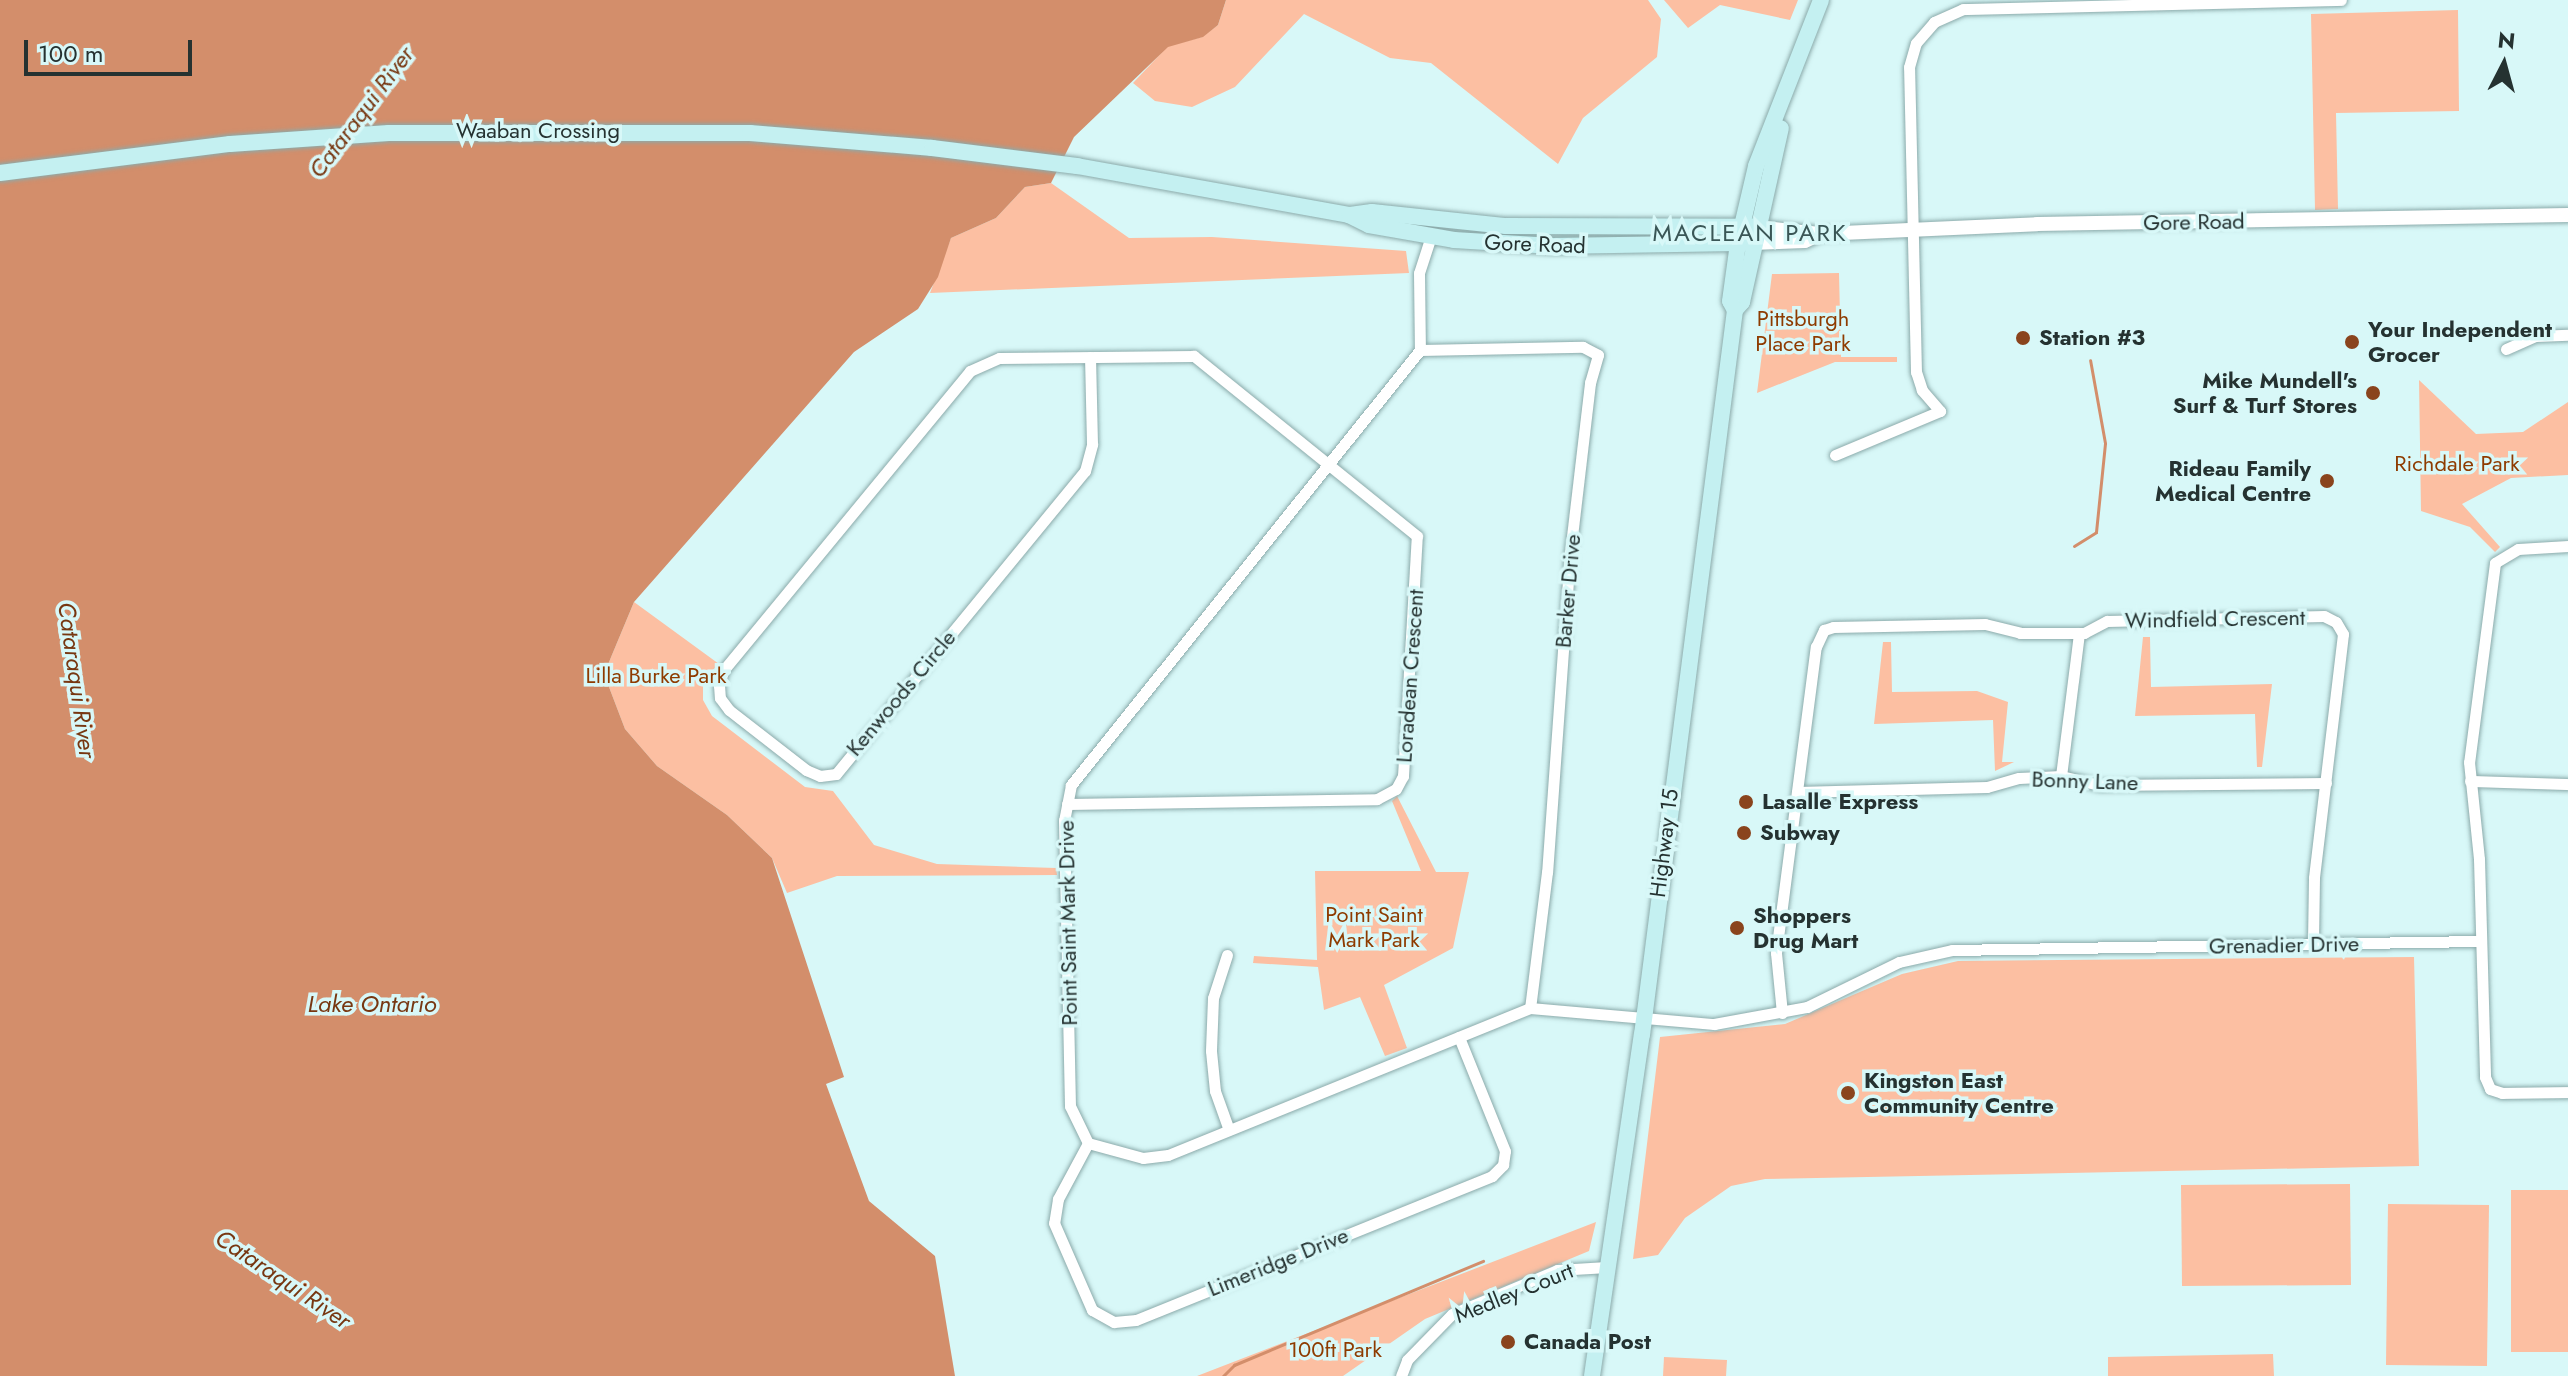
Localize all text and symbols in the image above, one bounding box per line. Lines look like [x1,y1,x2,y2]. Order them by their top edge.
text: N [2496,23,2517,57]
scale bar [28,24,196,74]
north arrow [2464,24,2544,104]
text: 100 m [38,36,104,71]
water label: Cataraqui River [302,41,420,183]
street label: Waaban Crossing [456,118,620,144]
street label: Gore Road [2143,208,2245,236]
district label: MACLEAN PARK [1653,219,1847,247]
street label: Gore Road [1484,229,1586,259]
park label: Pittsburgh Place Park [1755,305,1851,356]
place label: Your Independent Grocer [2368,316,2552,368]
place label: Station #3 [2039,325,2145,351]
marker: Station #3 [2014,329,2032,347]
marker: Your Independent Grocer [2343,333,2361,351]
place label: Mike Mundell's Surf & Turf Stores [2173,367,2357,418]
marker: Mike Mundell's Surf & Turf Stores [2364,384,2382,402]
park label: Richdale Park [2394,451,2520,477]
place label: Rideau Family Medical Centre [2155,455,2311,506]
marker: Rideau Family Medical Centre [2318,472,2336,490]
street label: Barker Drive [1550,533,1586,649]
street label: Loradean Crescent [1391,588,1429,764]
water label: Cataraqui River [52,600,102,760]
street label: Windfield Crescent [2125,604,2305,634]
street label: Kenwoods Circle [841,625,961,761]
park label: Lilla Burke Park [586,663,726,689]
street label: Bonny Lane [2031,766,2139,796]
street label: Highway 15 [1644,787,1684,899]
place label: Lasalle Express [1762,789,1918,815]
marker: Lasalle Express [1737,793,1755,811]
street label: Point Saint Mark Drive [1053,820,1083,1026]
place label: Subway [1760,820,1840,846]
marker: Subway [1735,824,1753,842]
park label: Point Saint Mark Park [1325,901,1423,952]
place label: Shoppers Drug Mart [1753,902,1858,954]
marker: Shoppers Drug Mart [1728,919,1746,937]
street label: Grenadier Drive [2209,930,2359,960]
water label: Lake Ontario [307,990,437,1018]
place label: Kingston East Community Centre [1864,1067,2054,1118]
marker: Kingston East Community Centre [1839,1084,1857,1102]
street label: Limeridge Drive [1204,1222,1352,1302]
water label: Cataraqui River [210,1223,356,1335]
street label: Medley Court [1451,1257,1577,1329]
place label: Canada Post [1524,1329,1651,1355]
marker: Canada Post [1499,1333,1517,1351]
park label: 100ft Park [1288,1337,1382,1363]

